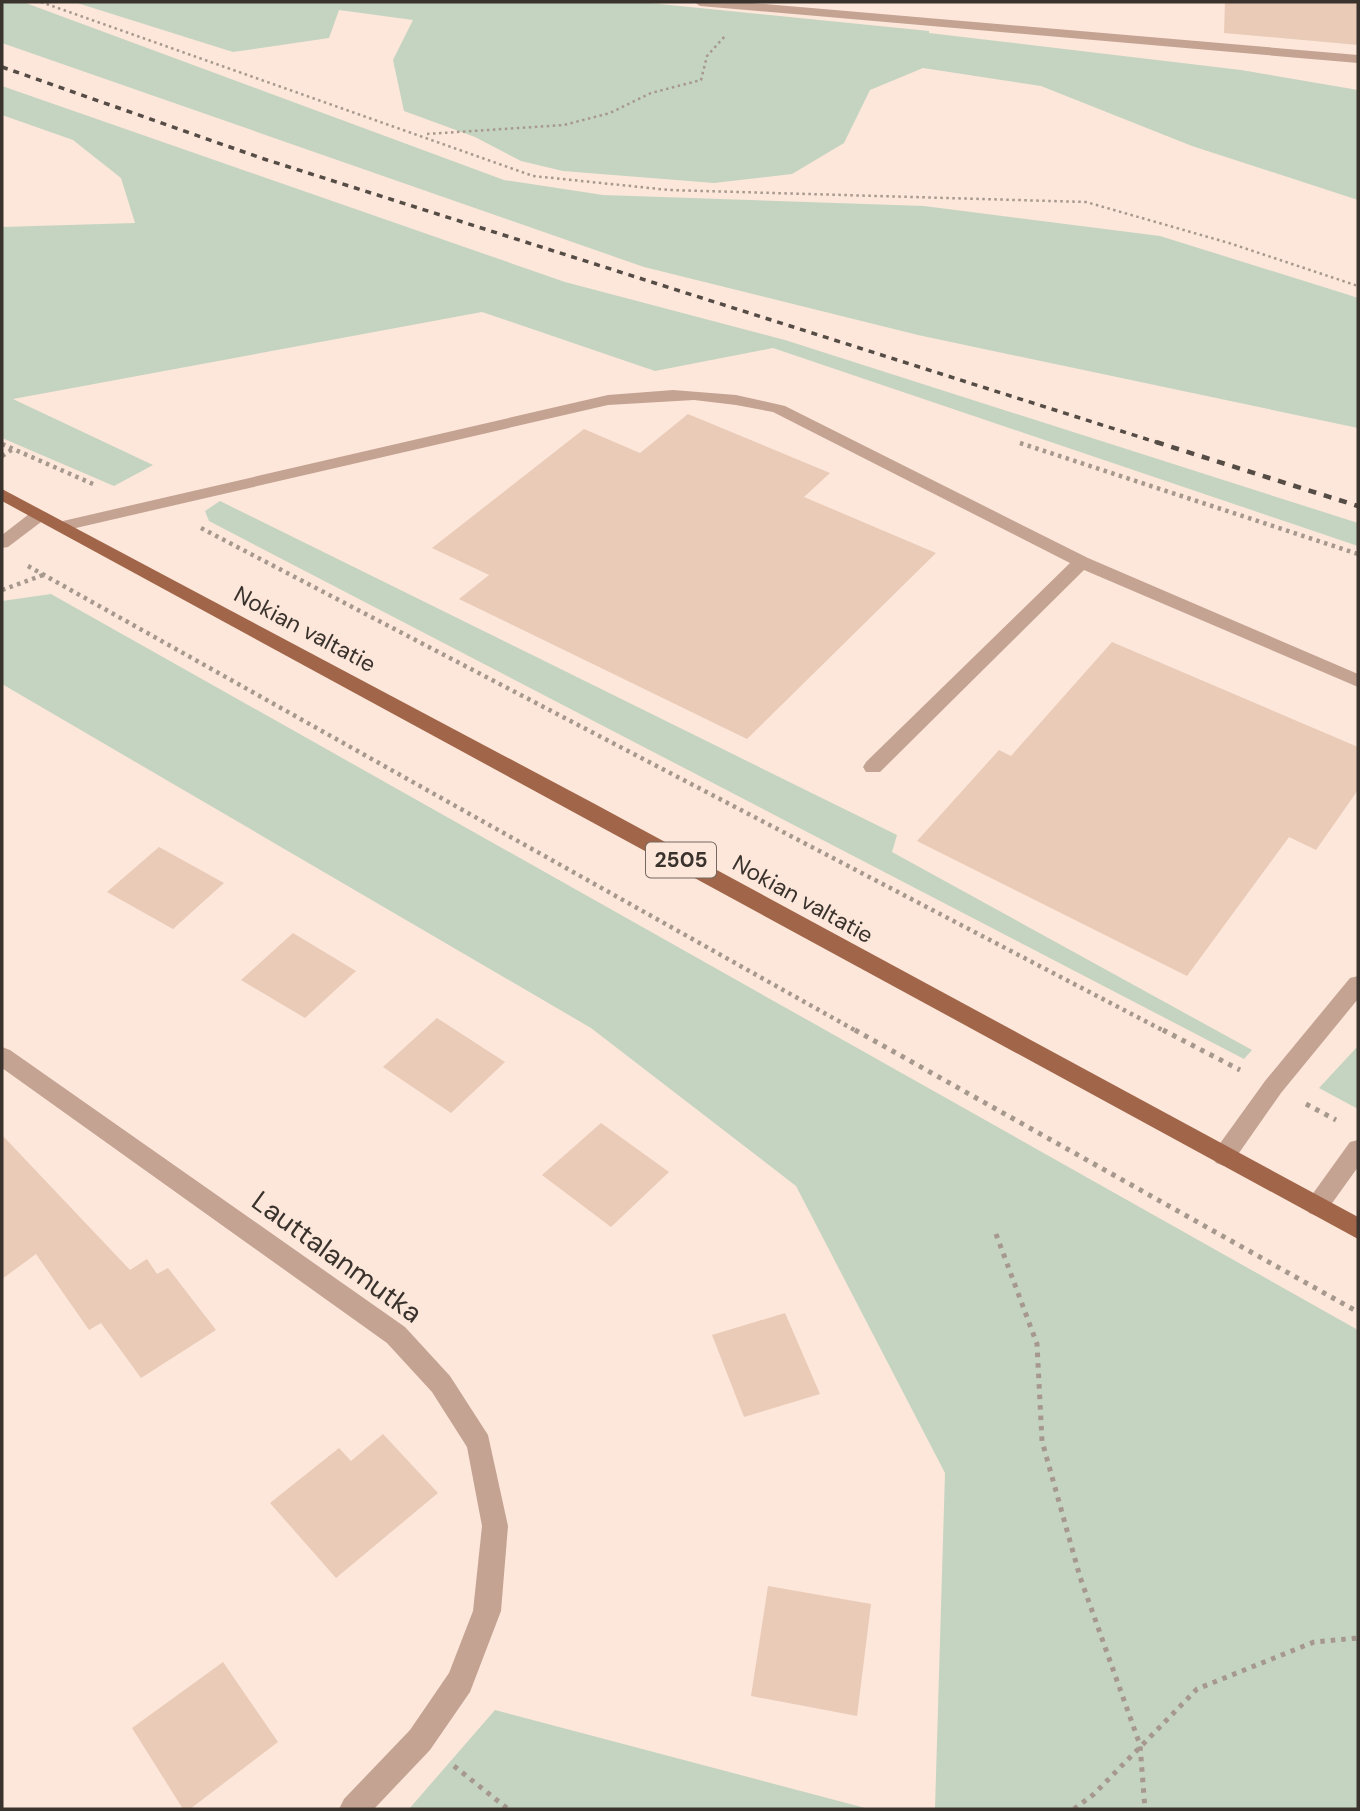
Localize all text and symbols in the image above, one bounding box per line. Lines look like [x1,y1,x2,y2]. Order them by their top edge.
street label: Nokian valtatie [229,579,381,679]
road number: 2505 [646,842,716,878]
street label: Nokian valtatie [727,848,879,950]
street label: Lauttalanmutka [244,1183,430,1331]

